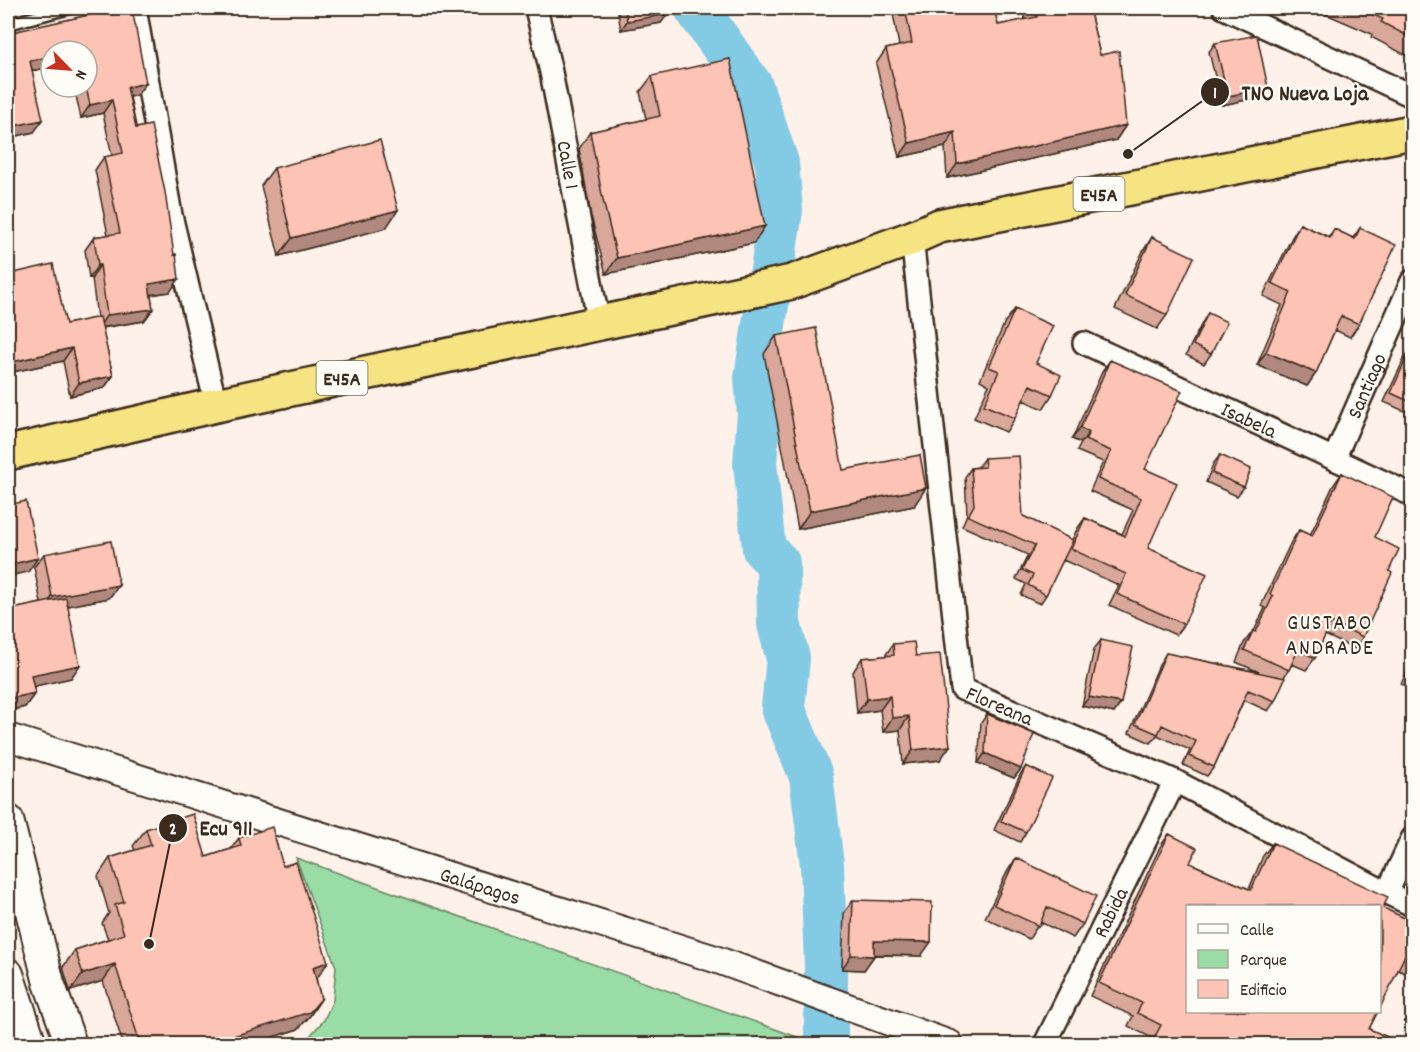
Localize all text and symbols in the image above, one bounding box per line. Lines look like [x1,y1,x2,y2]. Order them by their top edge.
north arrow [39,39,99,99]
text: N [68,66,92,83]
callout: TNO Nueva Loja [1200,72,1381,112]
text: TNO Nueva Loja [1242,80,1369,111]
text: 1 [1213,82,1217,107]
street label: Calle 1 [546,138,585,192]
road number: E45A [1074,177,1124,211]
street label: Santiago [1341,349,1396,424]
road number: E45A [316,361,368,395]
street label: Isabela [1215,396,1282,449]
district label: GUSTABO ANDRADE [1286,609,1374,665]
street label: Floreana [960,680,1038,736]
callout: Ecu 911 [158,808,265,848]
text: Ecu 911 [199,815,253,846]
text: 2 [169,818,177,843]
street label: Galápagos [435,861,523,915]
street label: Rabida [1088,882,1138,944]
legend [1186,905,1381,1013]
text: Calle [1240,919,1274,944]
text: Parque [1240,949,1287,974]
text: Edificio [1240,979,1287,1004]

